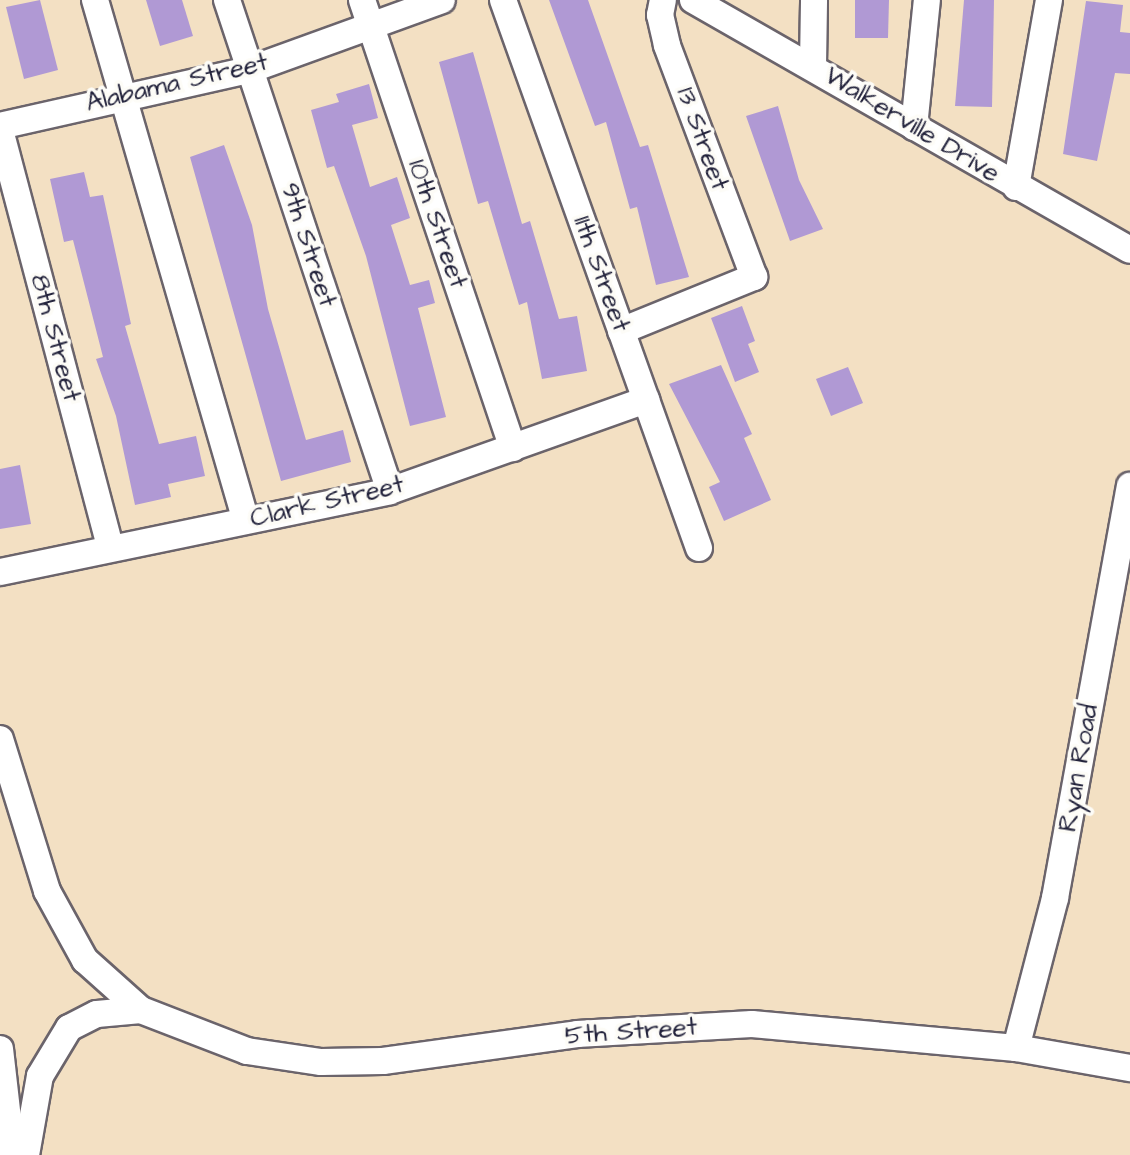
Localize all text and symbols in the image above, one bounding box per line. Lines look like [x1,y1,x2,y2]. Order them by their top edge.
street label: Alabama Street [83,47,271,119]
street label: Walkerville Drive [819,60,1005,190]
street label: 13 Street [669,83,735,195]
street label: 10th Street [400,156,474,292]
street label: 9th Street [273,179,343,311]
street label: 11th Street [566,212,636,336]
street label: 8th Street [23,271,87,405]
street label: Clark Street [247,469,407,535]
street label: Ryan Road [1052,702,1106,834]
street label: 5th Street [564,1012,698,1052]

